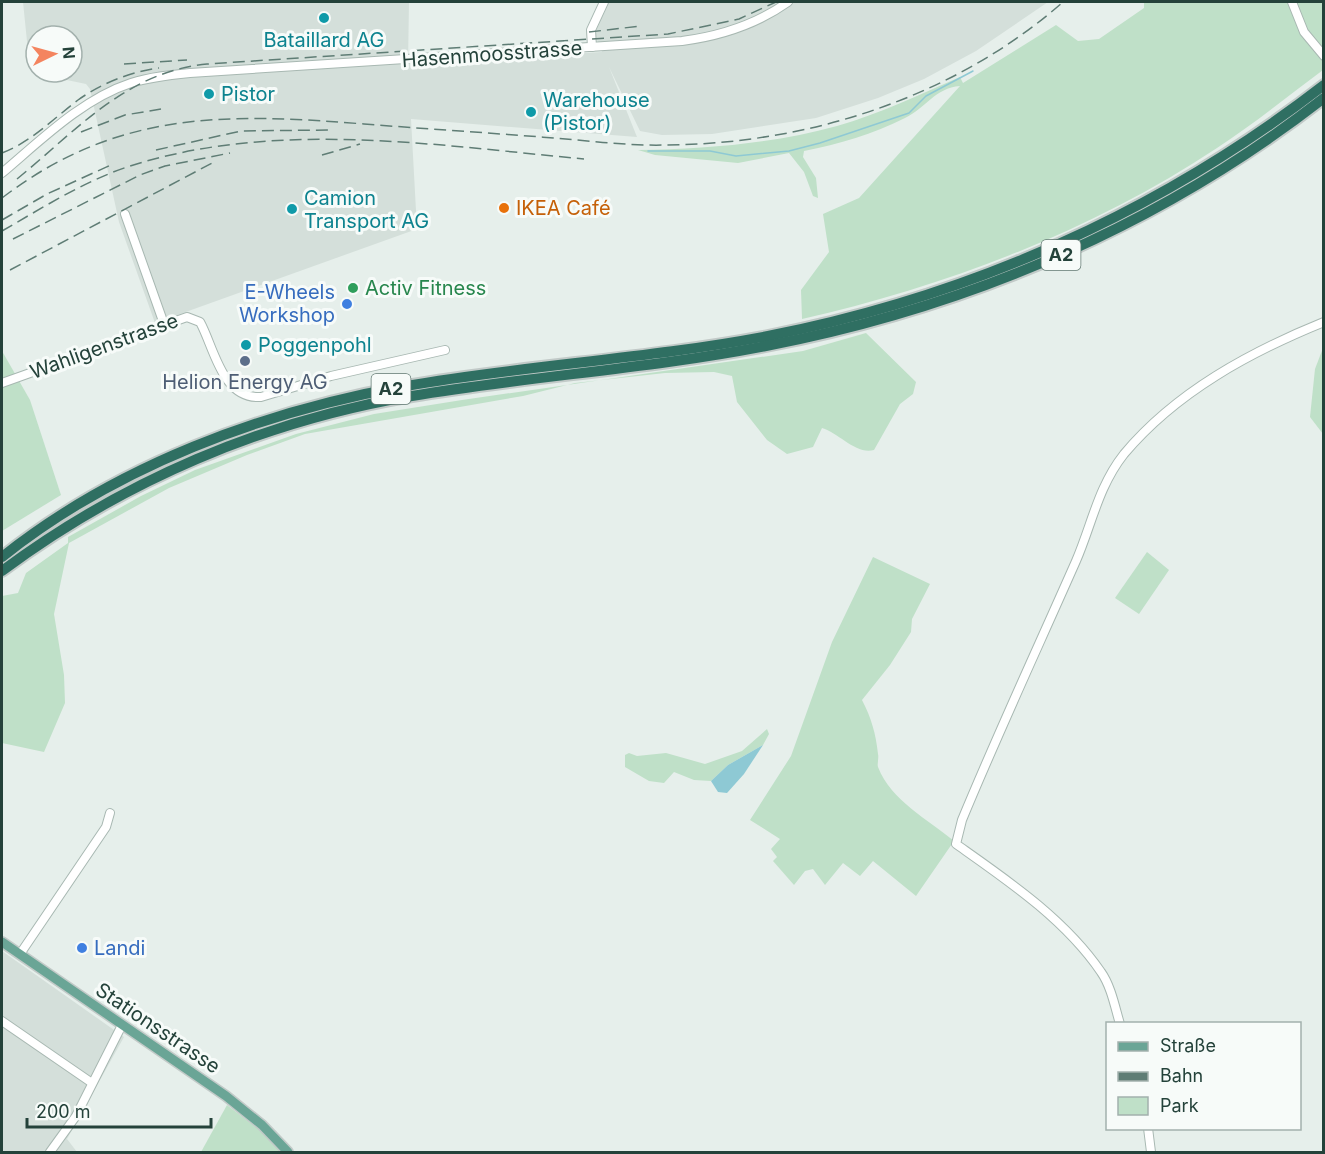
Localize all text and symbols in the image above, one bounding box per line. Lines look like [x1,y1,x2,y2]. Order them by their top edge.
marker: Bataillard AG [317,11,331,25]
north arrow [24,24,84,84]
place label: Bataillard AG [263,28,385,52]
street label: Hasenmoosstrasse [401,36,583,72]
text: N [58,46,79,60]
place label: Pistor [221,82,276,106]
marker: Pistor [202,87,216,101]
place label: Warehouse (Pistor) [543,88,650,135]
marker: Warehouse (Pistor) [524,105,538,119]
place label: Camion Transport AG [304,186,429,233]
place label: IKEA Café [516,196,611,220]
marker: IKEA Café [497,201,511,215]
marker: Camion Transport AG [285,202,299,216]
road number: A2 [1042,240,1080,270]
place label: Activ Fitness [365,276,486,300]
place label: E-Wheels Workshop [239,280,335,327]
marker: Activ Fitness [346,281,360,295]
marker: E-Wheels Workshop [340,297,354,311]
street label: Wahligenstrasse [27,308,181,384]
place label: Poggenpohl [258,333,372,357]
marker: Poggenpohl [239,338,253,352]
marker: Helion Energy AG [238,354,252,368]
place label: Helion Energy AG [162,370,328,394]
road number: A2 [372,374,410,404]
place label: Landi [94,936,145,960]
marker: Landi [75,941,89,955]
street label: Stationsstrasse [91,977,225,1079]
legend [1106,1022,1301,1130]
text: Straße [1160,1035,1216,1056]
text: Bahn [1160,1065,1203,1086]
scale bar [27,1091,212,1129]
text: Park [1160,1095,1199,1116]
text: 200 m [36,1101,91,1122]

